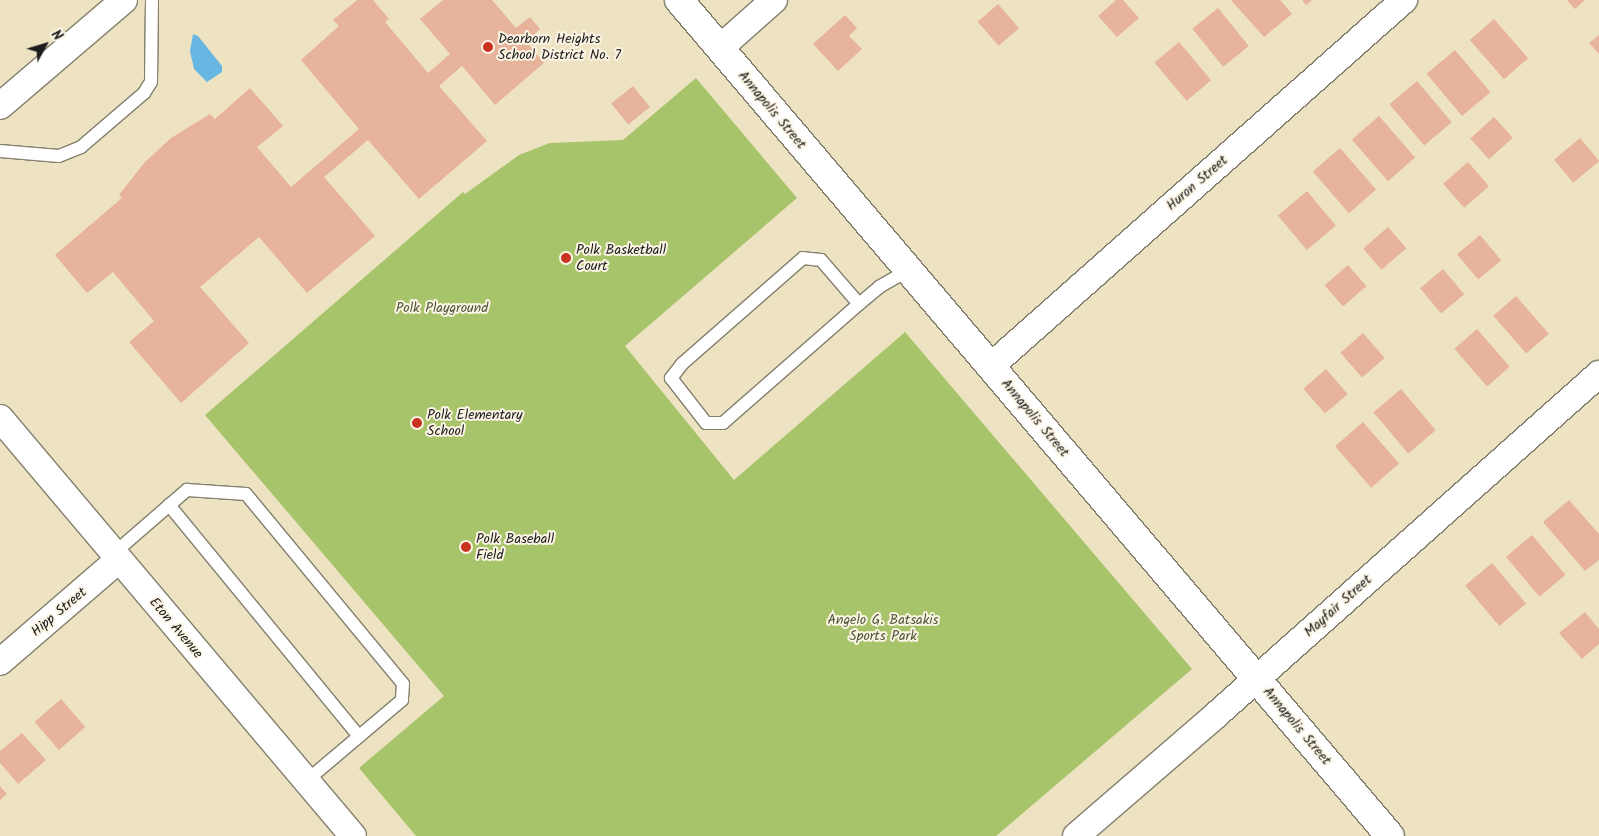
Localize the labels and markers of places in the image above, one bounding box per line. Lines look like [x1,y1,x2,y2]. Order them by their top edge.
place label: Dearborn Heights School District No. 7 [498,31,621,64]
marker: Dearborn Heights School District No. 7 [482,41,494,53]
place label: Polk Basketball Court [576,242,666,274]
marker: Polk Basketball Court [560,252,572,264]
place label: Polk Elementary School [427,407,523,440]
marker: Polk Elementary School [411,417,423,429]
place label: Polk Baseball Field [476,531,554,564]
marker: Polk Baseball Field [460,541,472,553]

